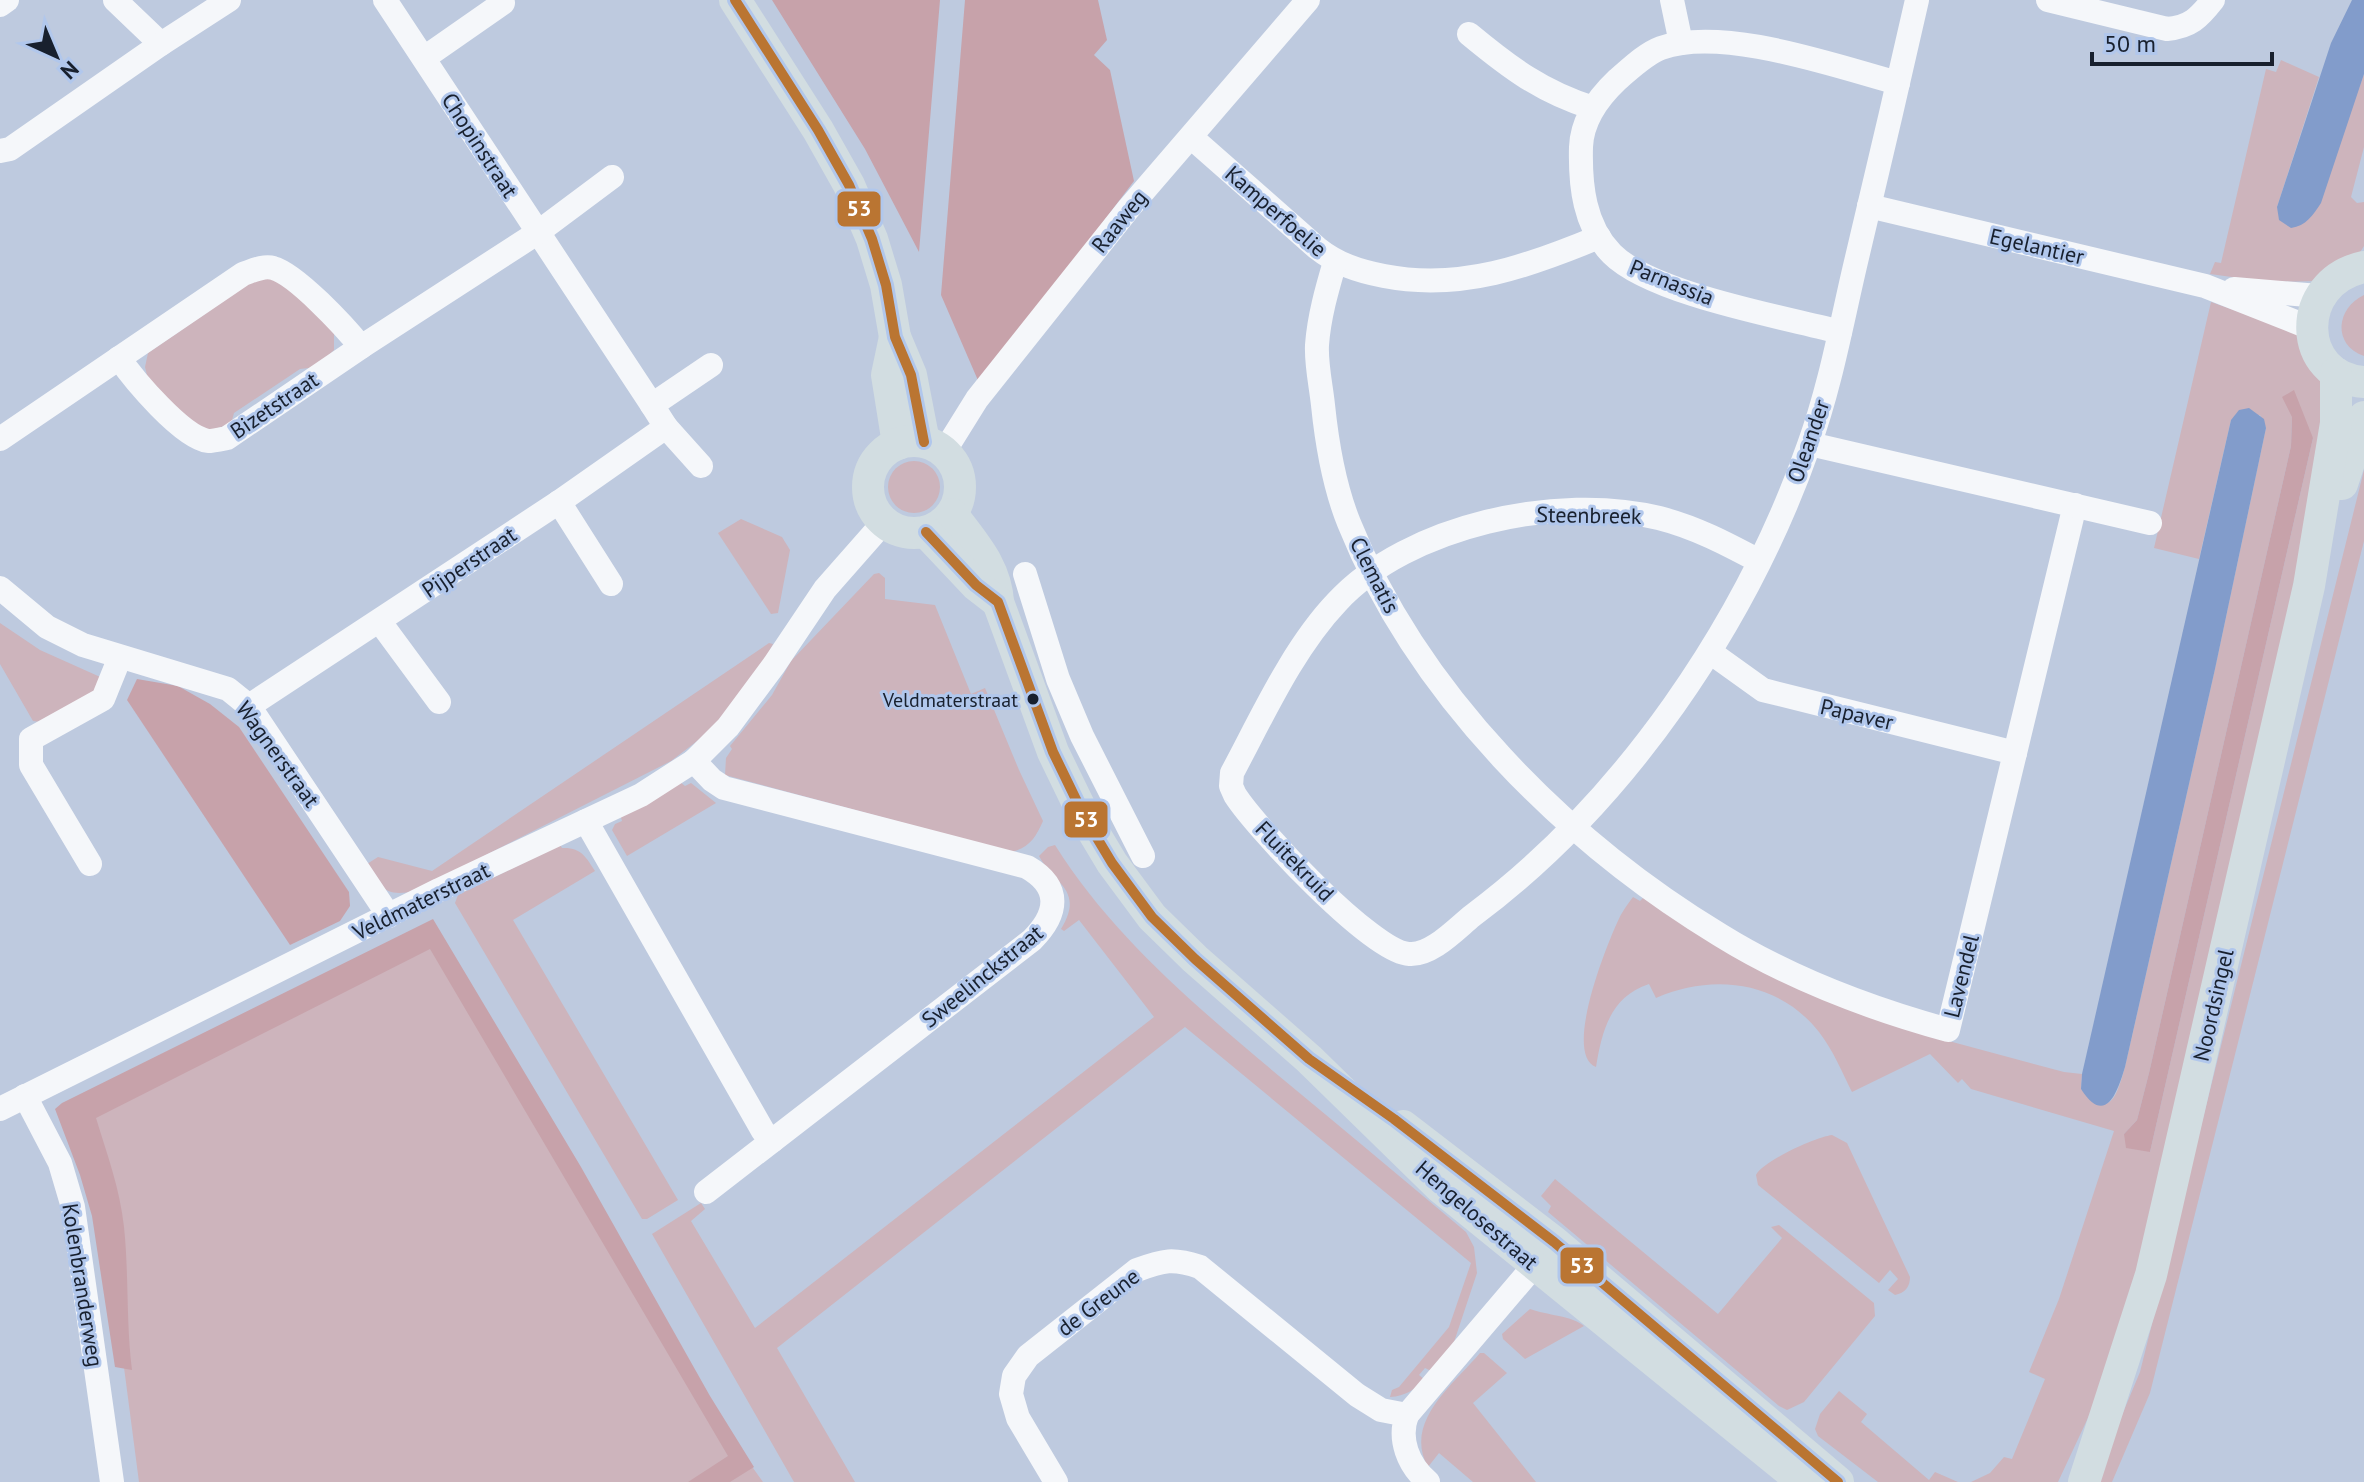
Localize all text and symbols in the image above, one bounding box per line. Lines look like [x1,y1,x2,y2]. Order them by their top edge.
north arrow [16,16,96,96]
scale bar [2092,16,2272,66]
text: 50 m [2104,28,2156,59]
text: N [55,55,85,85]
street label: Chopinstraat [436,87,525,203]
street label: Kamperfoelie [1219,159,1333,263]
street label: Raaweg [1085,184,1153,258]
line badge: 53 [836,190,882,228]
text: 53 [847,194,871,222]
street label: Egelantier [1987,222,2088,271]
street label: Parnassia [1626,252,1718,312]
street label: Bizetstraat [225,365,324,445]
street label: Oleander [1781,395,1835,486]
street label: Steenbreek [1536,500,1642,530]
street label: Pijperstraat [416,520,522,604]
street label: Clematis [1344,532,1406,618]
place label: Veldmaterstraat [882,687,1018,713]
marker: Veldmaterstraat [1025,691,1041,707]
street label: Papaver [1818,692,1897,736]
street label: Wagnerstraat [230,696,326,813]
line badge: 53 [1063,800,1109,839]
text: 53 [1074,805,1098,833]
street label: Fluitekruid [1250,815,1340,907]
street label: Veldmaterstraat [347,856,494,947]
street label: Sweelinckstraat [916,918,1049,1033]
street label: Lavendel [1937,931,1985,1021]
street label: Noordsingel [2187,946,2240,1064]
street label: Hengelosestraat [1410,1154,1544,1276]
street label: Kolenbranderweg [56,1201,110,1369]
line badge: 53 [1559,1246,1605,1285]
text: 53 [1570,1251,1594,1279]
street label: de Greune [1051,1262,1145,1342]

